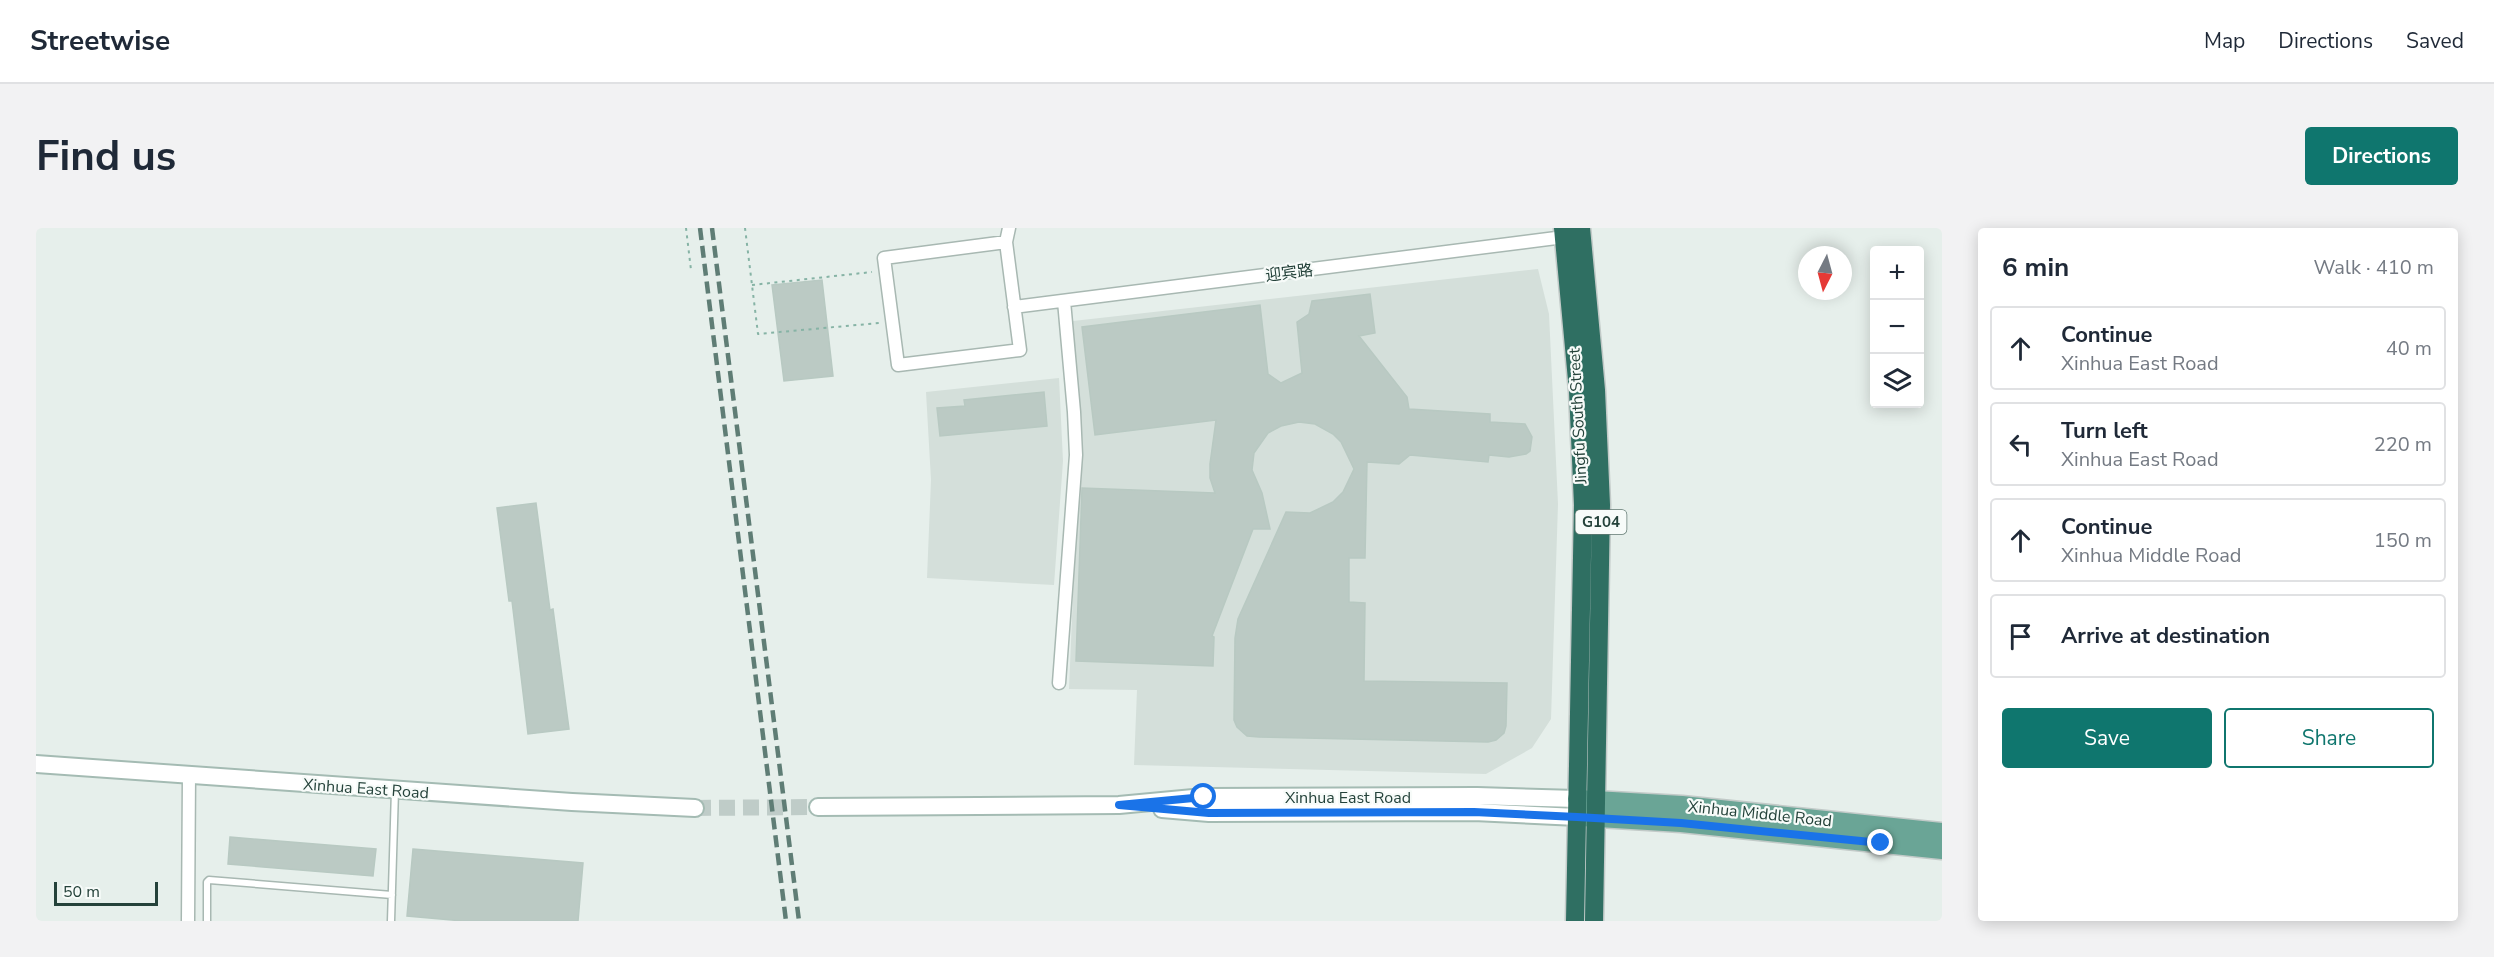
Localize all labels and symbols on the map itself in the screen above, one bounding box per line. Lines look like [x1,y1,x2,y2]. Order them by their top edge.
north arrow [1798,246,1852,300]
street label: 迎宾路 [1264,259,1314,287]
street label: Jingfu South Street [1563,347,1593,485]
road number: G104 [1576,510,1626,534]
street label: Xinhua East Road [302,774,430,804]
route start [1190,783,1216,809]
street label: Xinhua East Road [1285,787,1411,809]
street label: Xinhua Middle Road [1687,796,1833,832]
route end [1867,829,1893,855]
scale bar [54,879,158,906]

